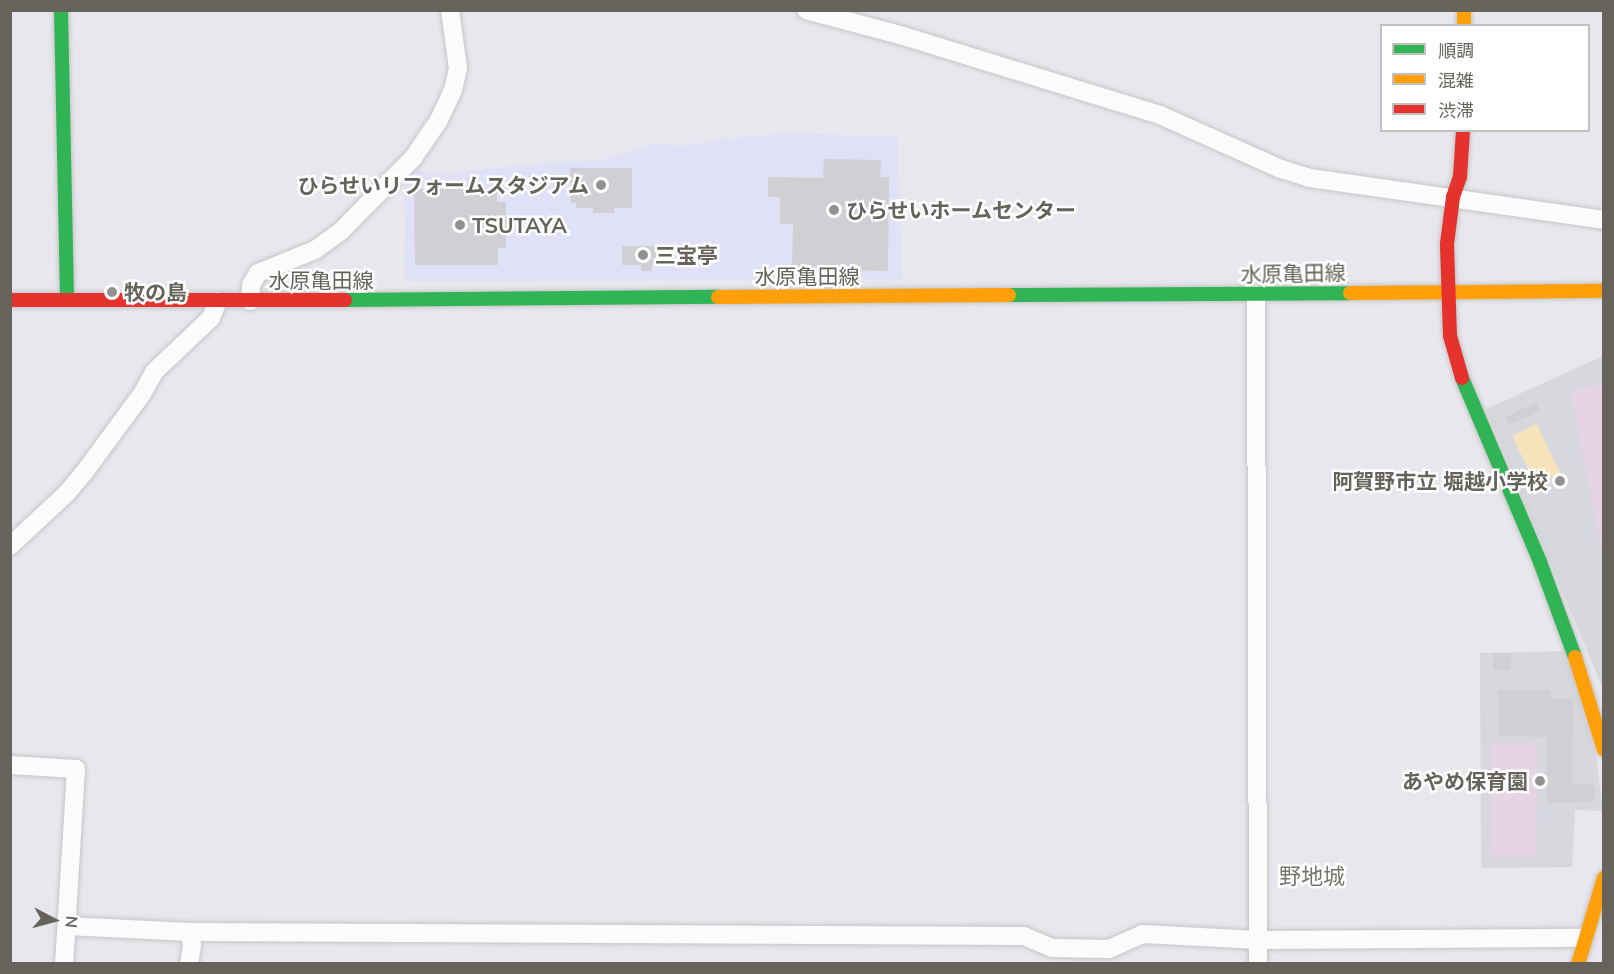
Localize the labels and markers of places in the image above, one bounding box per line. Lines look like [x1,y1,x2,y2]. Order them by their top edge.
place label: ひらせいリフォームスタジアム [295,172,589,198]
marker: ひらせいリフォームスタジアム [594,178,608,192]
place label: ひらせいホームセンター [846,197,1077,223]
marker: ひらせいホームセンター [827,203,841,217]
place label: TSUTAYA [472,212,567,238]
marker: TSUTAYA [453,218,467,232]
place label: 三宝亭 [655,242,718,268]
marker: 三宝亭 [636,248,650,262]
place label: 牧の島 [124,279,187,305]
marker: 牧の島 [105,285,119,299]
place label: 阿賀野市立 堀越小学校 [1332,468,1548,494]
marker: 阿賀野市立 堀越小学校 [1553,474,1567,488]
place label: あやめ保育園 [1402,768,1528,794]
marker: あやめ保育園 [1533,774,1547,788]

